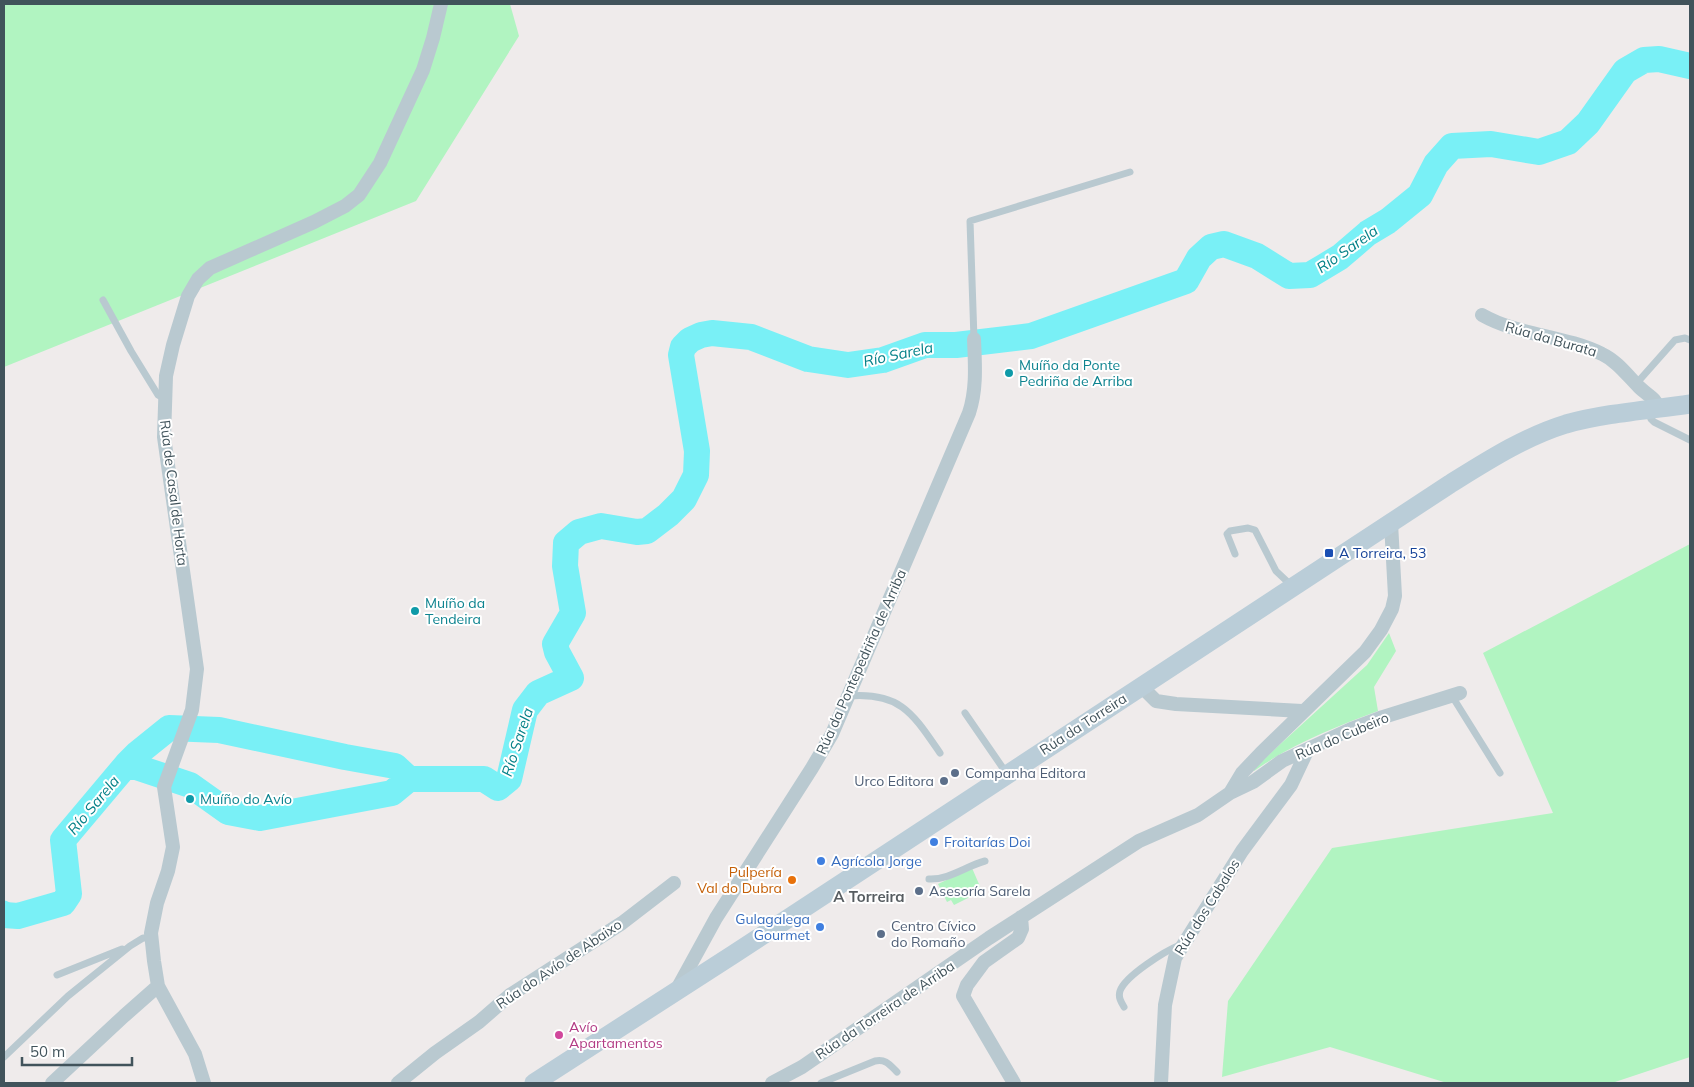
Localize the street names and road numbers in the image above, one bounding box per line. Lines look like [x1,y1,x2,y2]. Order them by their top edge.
street label: Rúa da Burata [1503,317,1599,361]
street label: Rúa de Casal de Horta [156,419,192,567]
street label: Rúa da Pontepedriña de Arriba [812,566,910,758]
street label: Rúa da Torreira [1036,689,1130,759]
street label: Rúa do Cubeiro [1293,708,1391,764]
street label: Rúa dos Cabalos [1170,856,1244,958]
street label: Rúa do Avío de Abaixo [493,915,625,1013]
street label: Rúa da Torreira de Arriba [812,957,958,1063]

